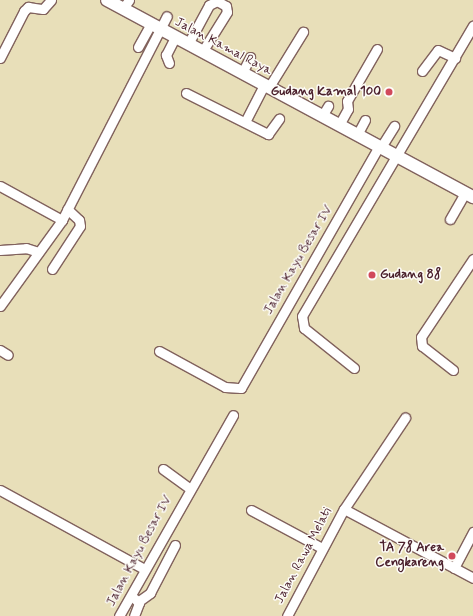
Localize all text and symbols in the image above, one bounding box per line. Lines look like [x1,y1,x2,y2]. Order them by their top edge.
street label: Jalan Kamal Raya [173,15,273,79]
place label: Gudang Kamal 100 [273,84,381,100]
marker: Gudang Kamal 100 [384,87,394,97]
street label: Jalan Kayu Besar IV [262,204,336,316]
place label: Gudang 88 [380,267,441,283]
marker: Gudang 88 [367,270,377,280]
street label: Jalan Kayu Besar IV [105,495,175,607]
street label: Jalan Rawa Melati [272,506,336,606]
place label: TA 78 Area Cengkareng [375,541,444,572]
marker: TA 78 Area Cengkareng [447,551,457,561]

